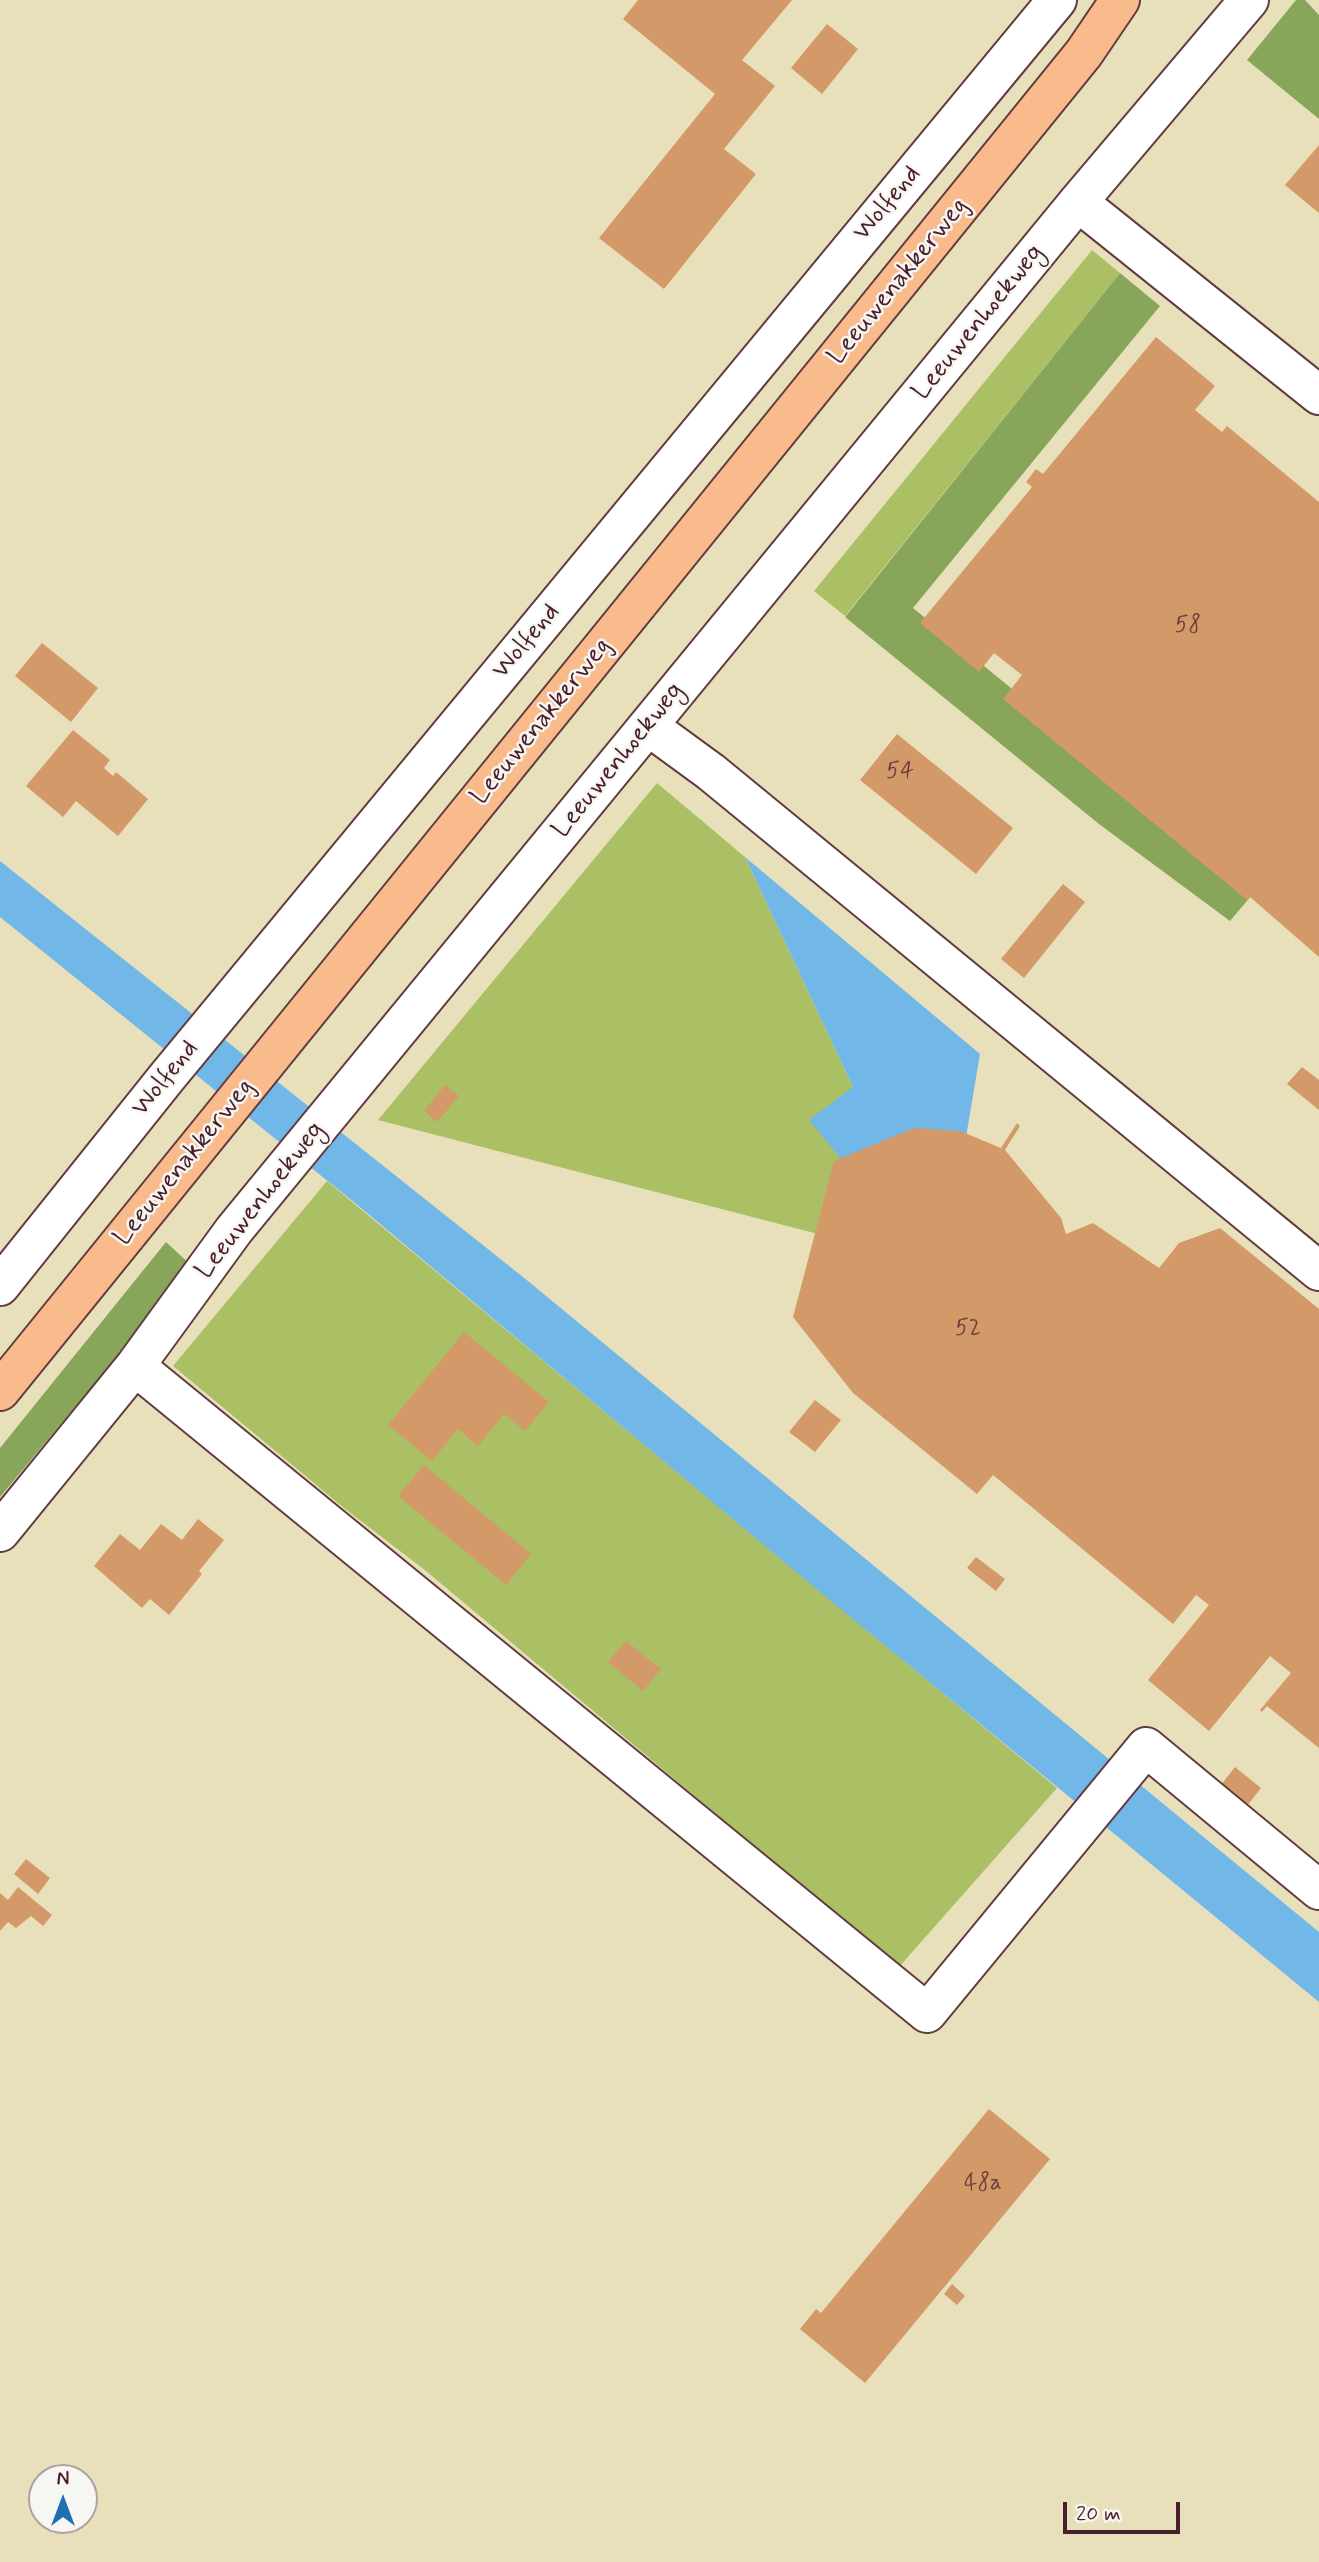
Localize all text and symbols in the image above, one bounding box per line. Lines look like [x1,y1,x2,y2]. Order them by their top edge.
street label: Wolfend [847,160,929,248]
street label: Leeuwenakkerweg [822,192,976,372]
street label: Leeuwenhoekweg [907,239,1051,407]
street label: Wolfend [486,598,568,686]
house number: 58 [1175,612,1201,640]
street label: Leeuwenakkerweg [465,632,619,812]
street label: Leeuwenhoekweg [547,677,691,845]
house number: 54 [886,758,914,786]
street label: Wolfend [126,1035,206,1123]
street label: Leeuwenakkerweg [108,1073,262,1253]
street label: Leeuwenhoekweg [190,1116,332,1286]
house number: 52 [955,1315,981,1343]
house number: 48a [964,2170,1002,2198]
north arrow [28,2464,98,2534]
text: N [57,2467,69,2492]
scale bar [1067,2488,1184,2532]
text: 20 m [1076,2500,1121,2528]

